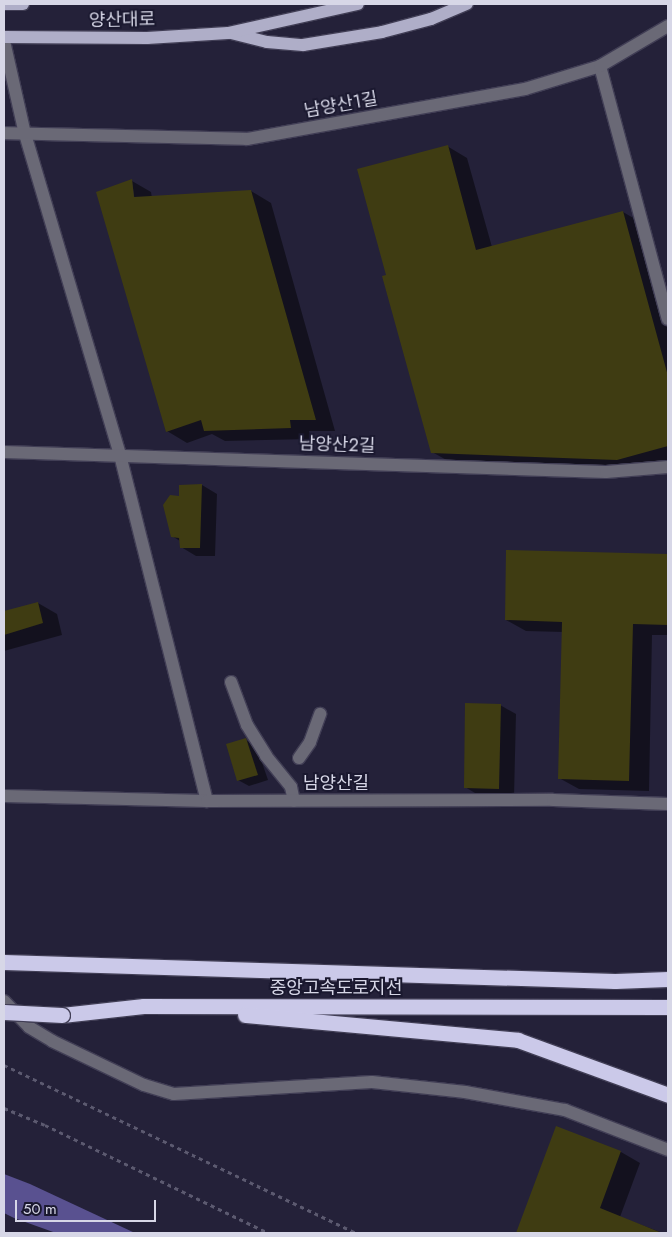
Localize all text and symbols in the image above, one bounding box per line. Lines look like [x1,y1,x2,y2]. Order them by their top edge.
street label: 양산대로 [89,9,155,31]
street label: 남양산1길 [303,88,379,122]
street label: 남양산2길 [298,433,376,457]
street label: 남양산길 [303,772,369,794]
street label: 중앙고속도로지선 [270,977,402,999]
scale bar [18,1190,159,1222]
text: 50 m [23,1198,57,1220]

